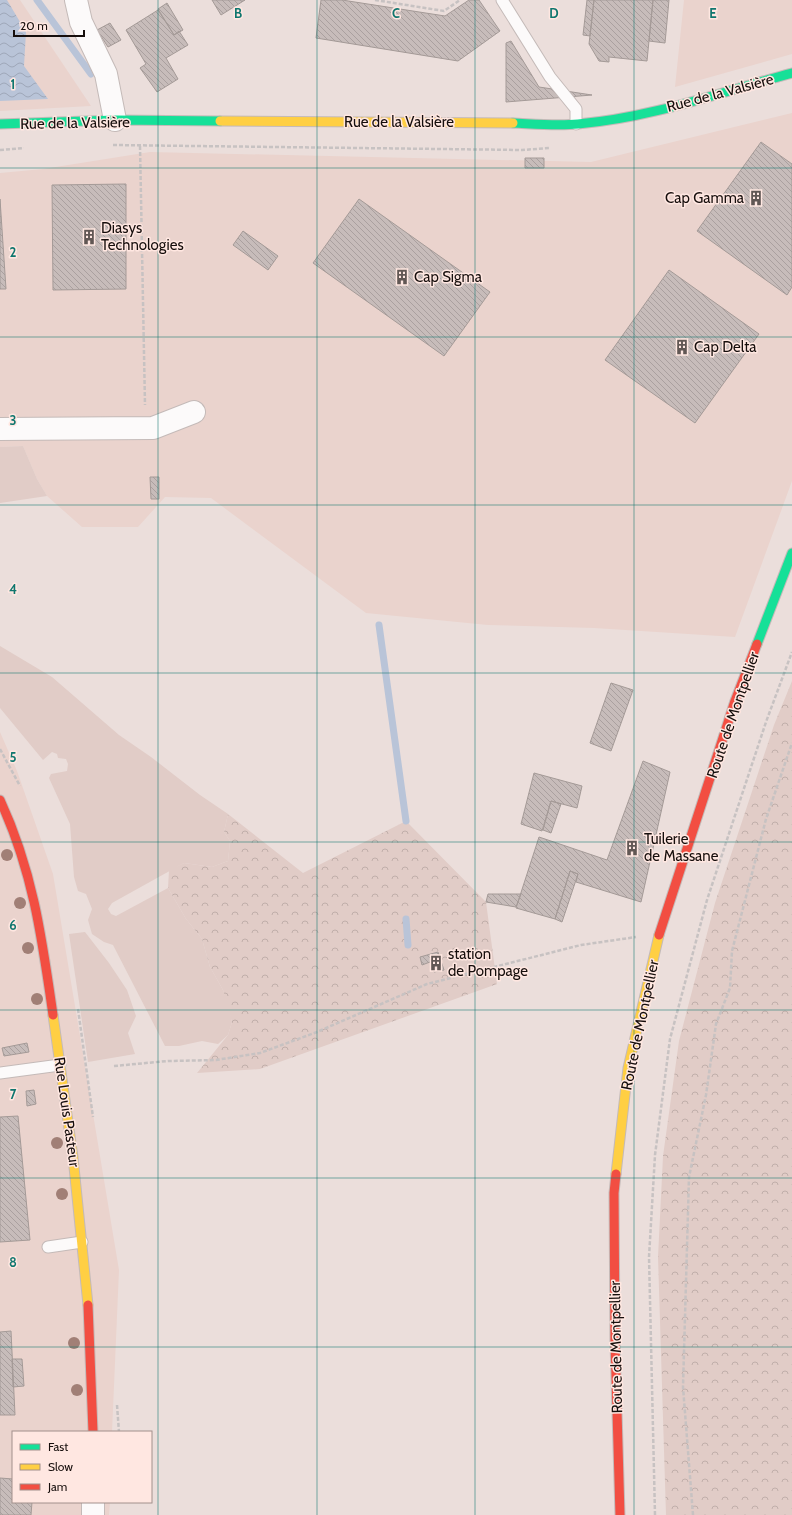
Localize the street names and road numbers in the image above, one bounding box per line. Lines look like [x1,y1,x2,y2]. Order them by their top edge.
street label: Rue de la Valsière [665,70,776,116]
street label: Rue de la Valsière [20,113,130,133]
street label: Rue de la Valsière [344,113,454,131]
street label: Route de Montpellier [703,649,763,781]
street label: Route de Montpellier [617,958,663,1092]
street label: Rue Louis Pasteur [50,1056,84,1169]
street label: Route de Montpellier [606,1280,626,1413]

